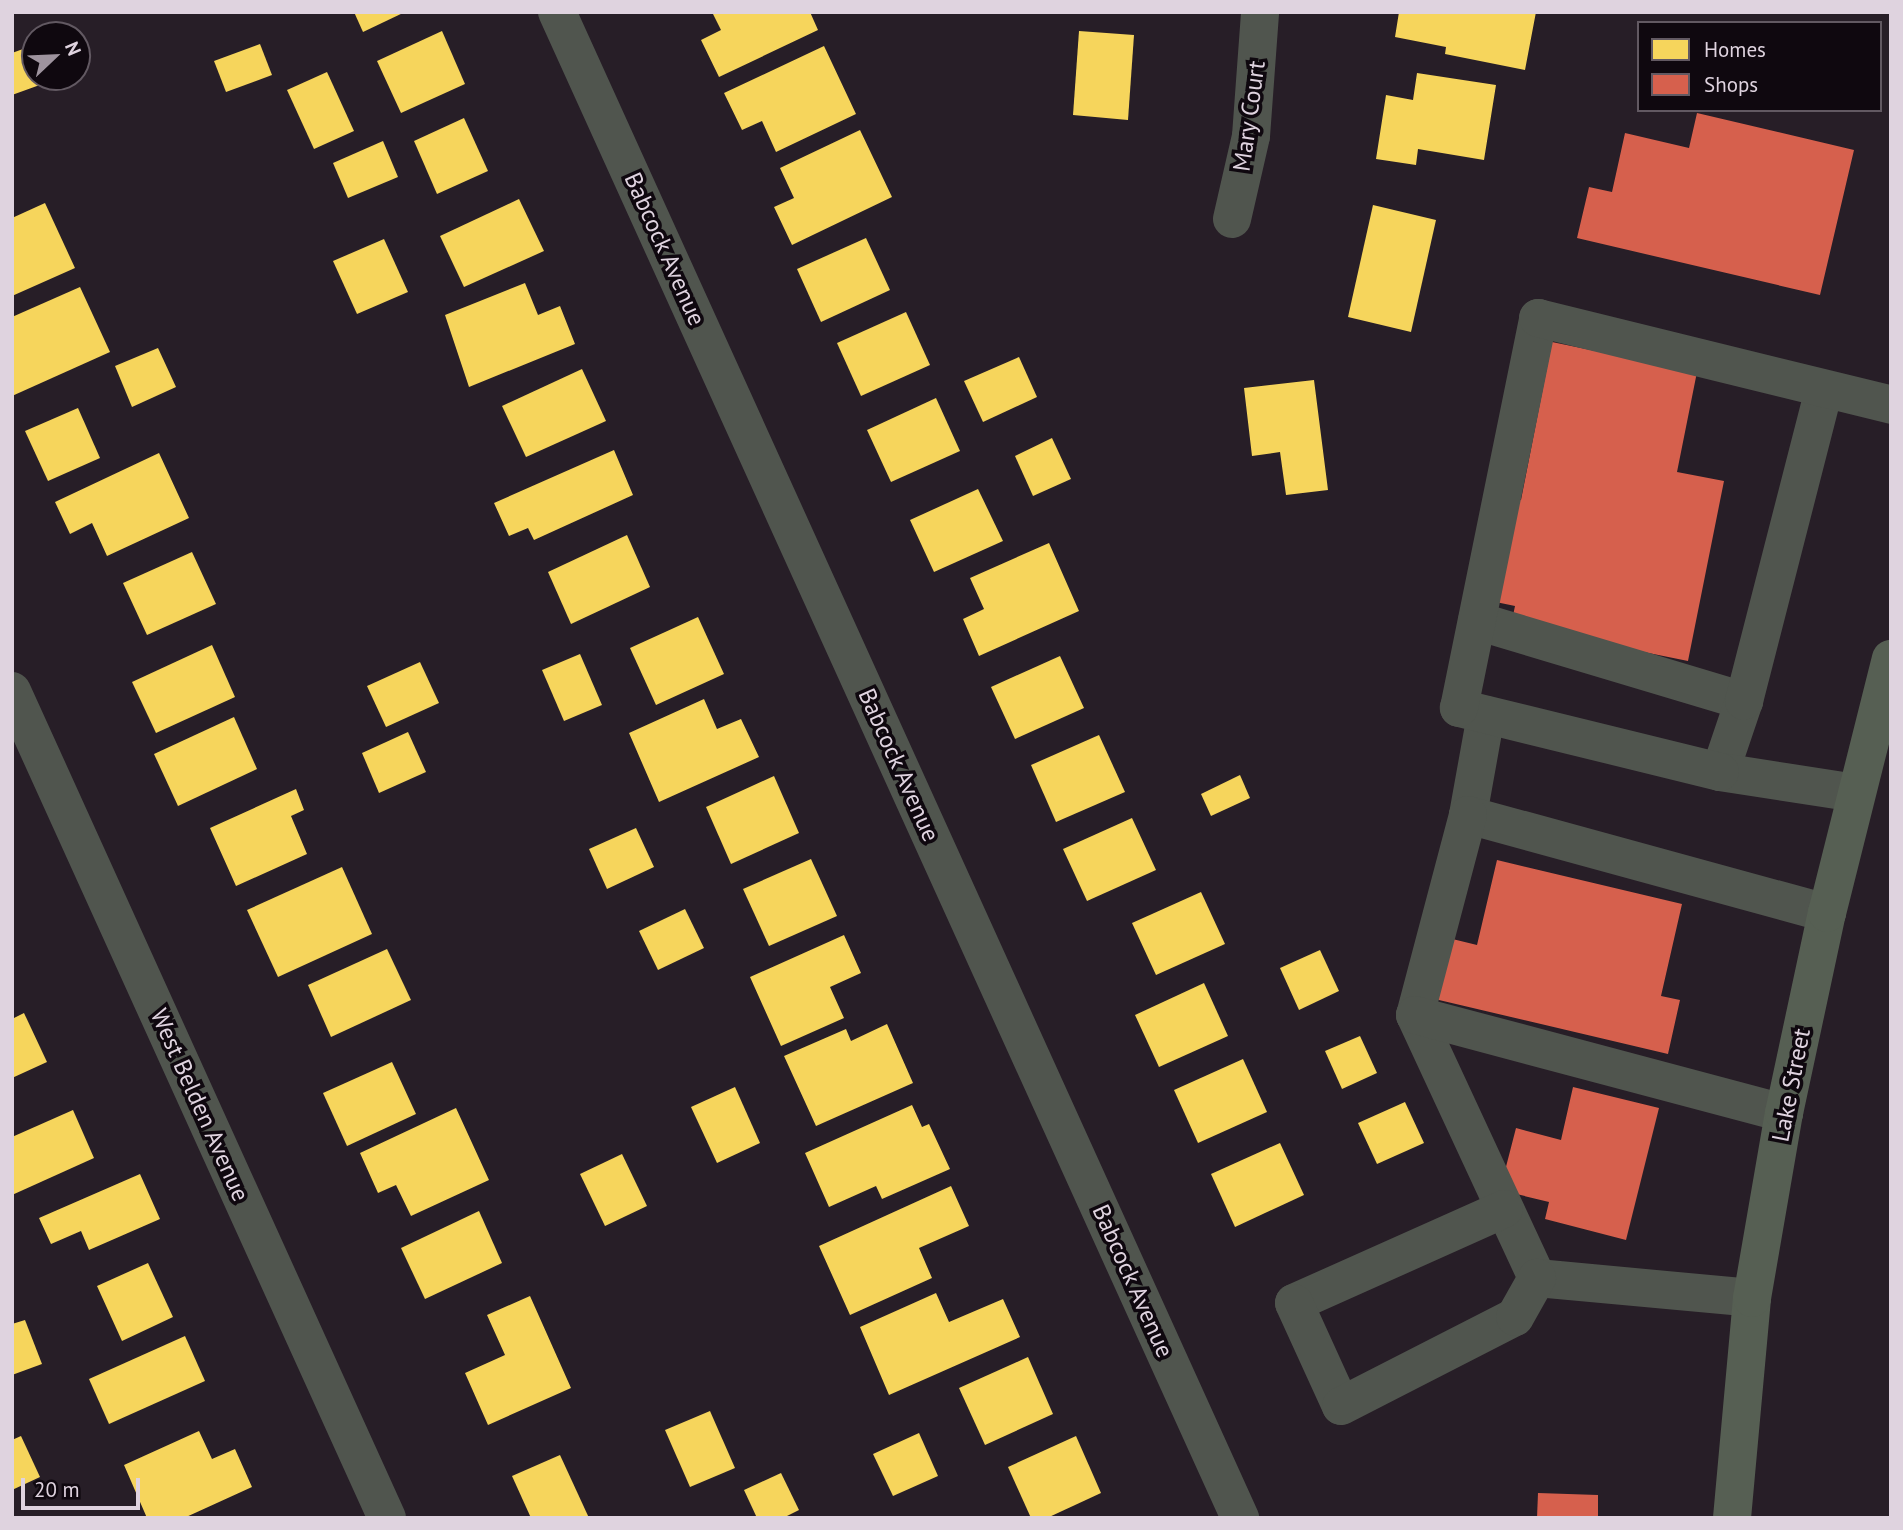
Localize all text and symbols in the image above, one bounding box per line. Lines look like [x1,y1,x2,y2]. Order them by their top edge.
north arrow [21,21,91,91]
legend [1637,21,1882,112]
text: Homes [1704,36,1766,63]
text: N [60,38,87,59]
street label: Mary Court [1227,58,1271,174]
text: Shops [1704,71,1758,98]
street label: Babcock Avenue [618,167,712,331]
street label: Babcock Avenue [852,683,946,847]
street label: West Belden Avenue [144,1004,256,1206]
street label: Lake Street [1766,1026,1816,1144]
street label: Babcock Avenue [1086,1199,1180,1363]
scale bar [24,1464,144,1508]
text: 20 m [34,1476,80,1503]

